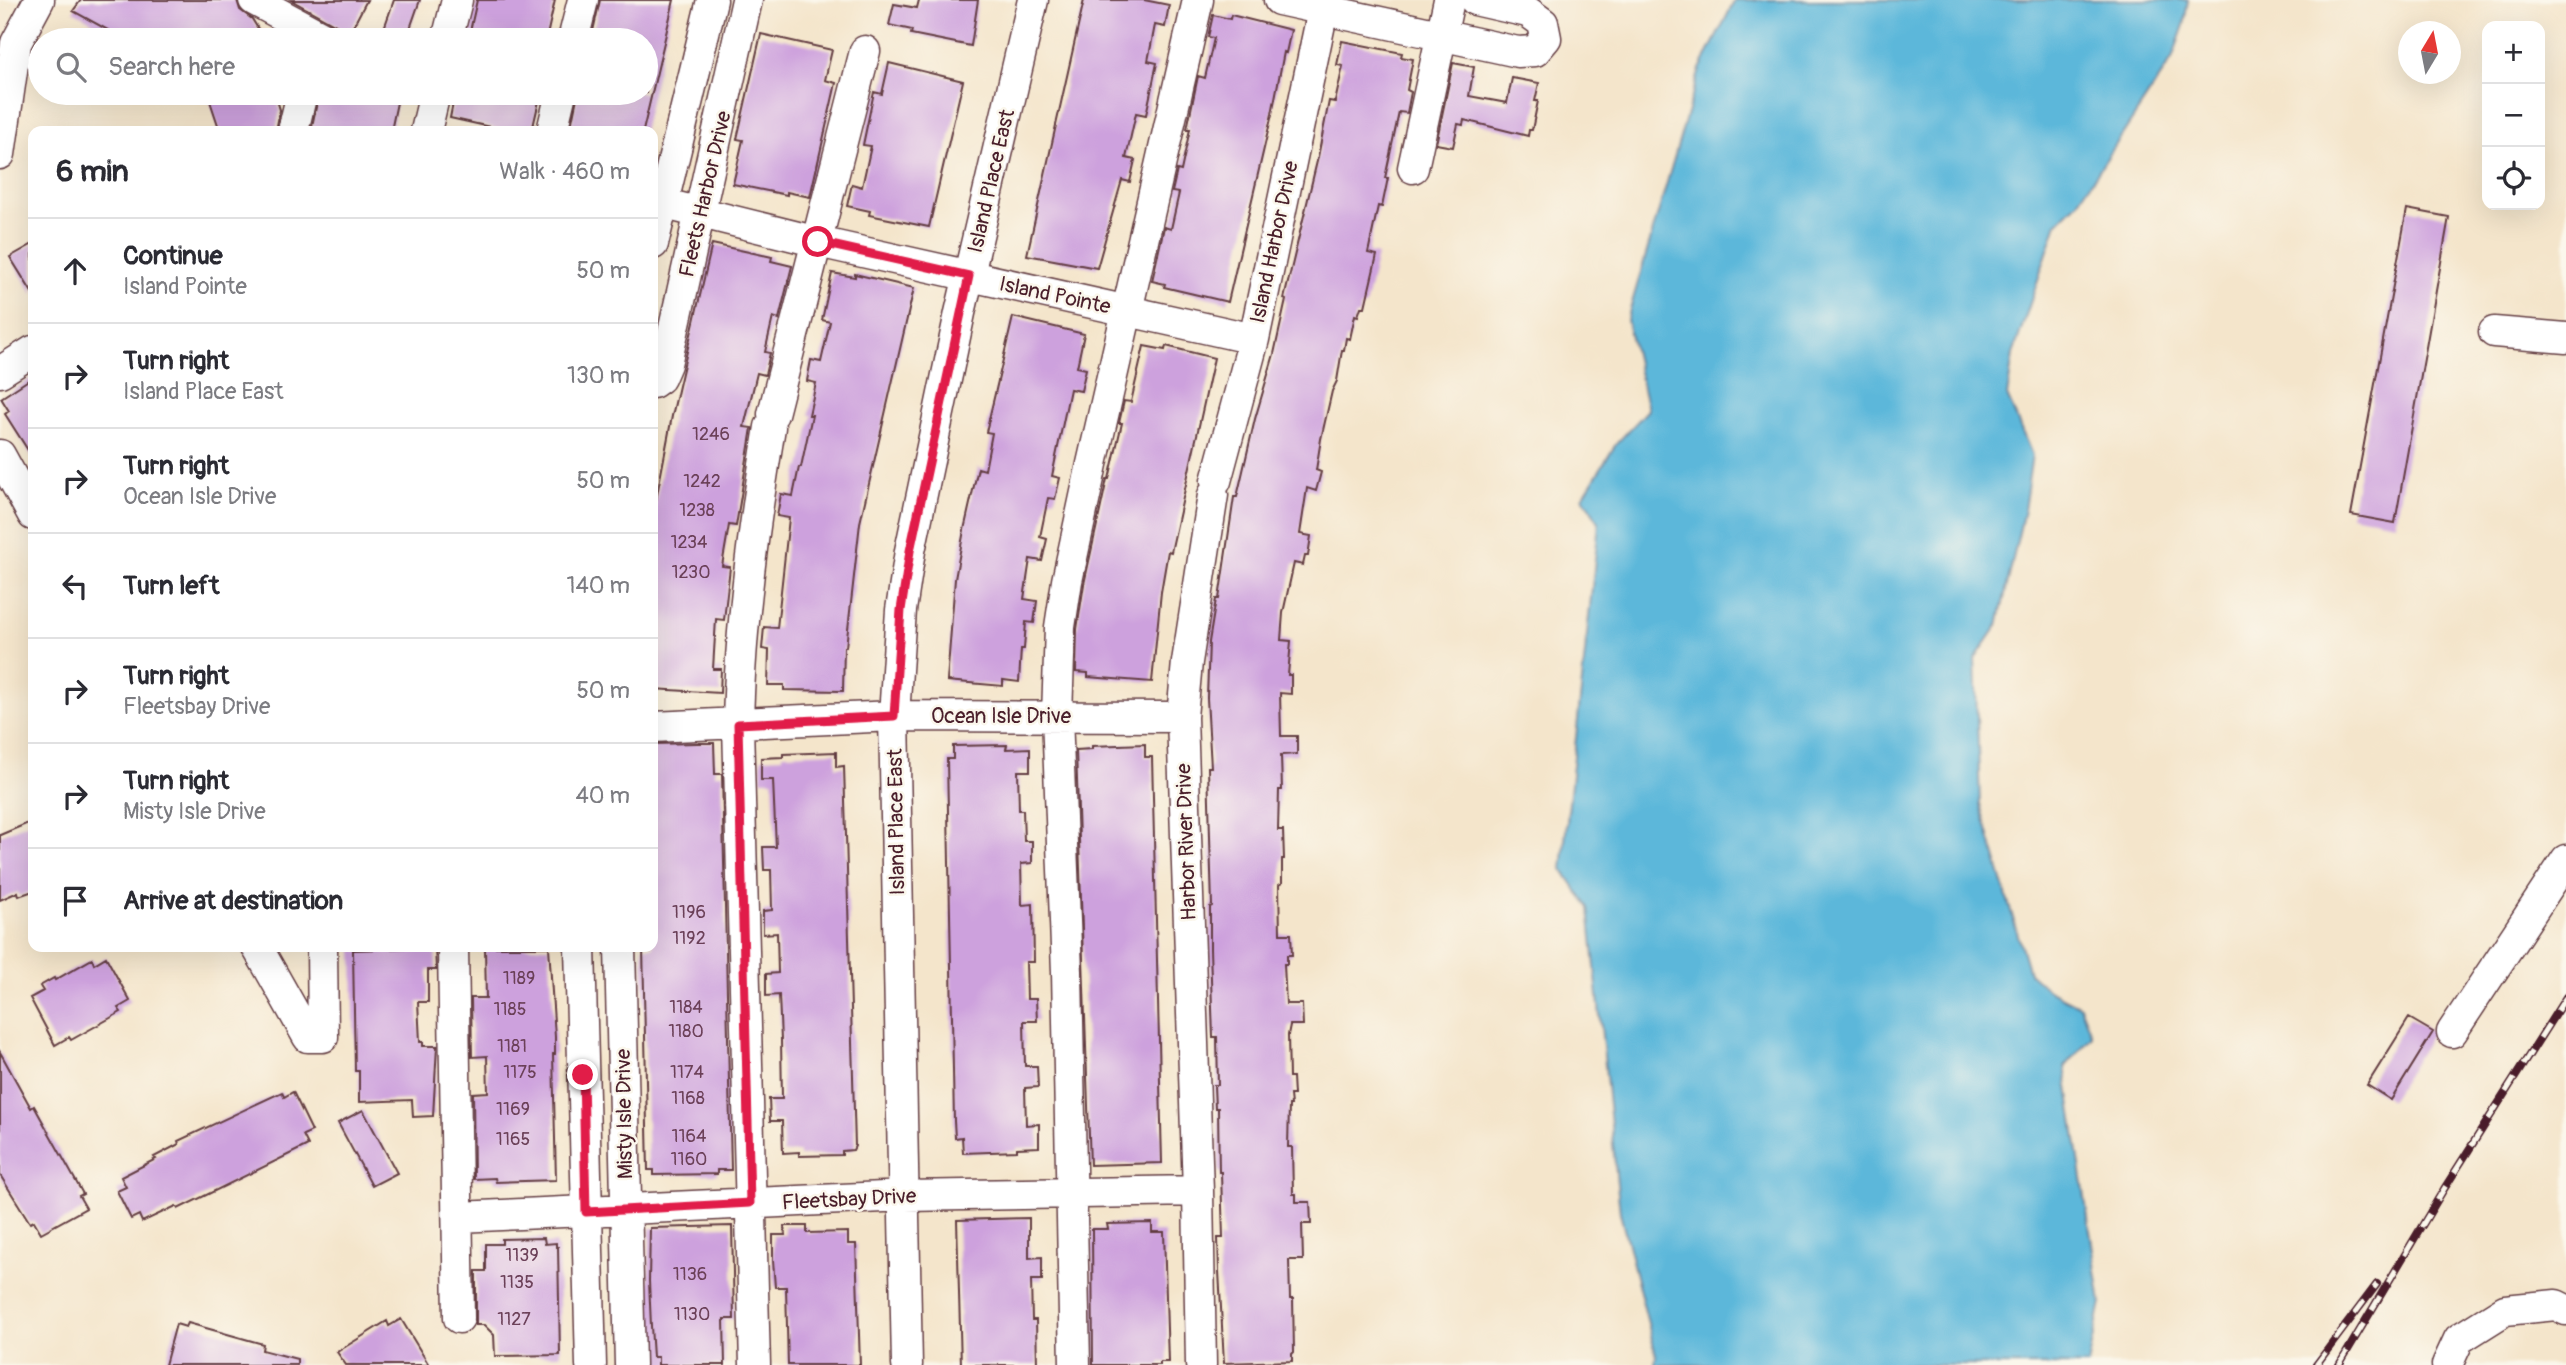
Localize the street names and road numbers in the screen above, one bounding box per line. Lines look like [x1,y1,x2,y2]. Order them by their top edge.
street label: Island Place East [962,106,1021,256]
street label: Fleets Harbor Drive [673,108,738,280]
street label: Island Harbor Drive [1244,158,1305,326]
street label: Island Pointe [997,271,1114,321]
street label: Ocean Isle Drive [931,703,1072,730]
street label: Island Place East [882,748,911,896]
street label: Harbor River Drive [1170,762,1203,921]
street label: Misty Isle Drive [610,1048,639,1179]
street label: Fleetsbay Drive [781,1182,918,1217]

